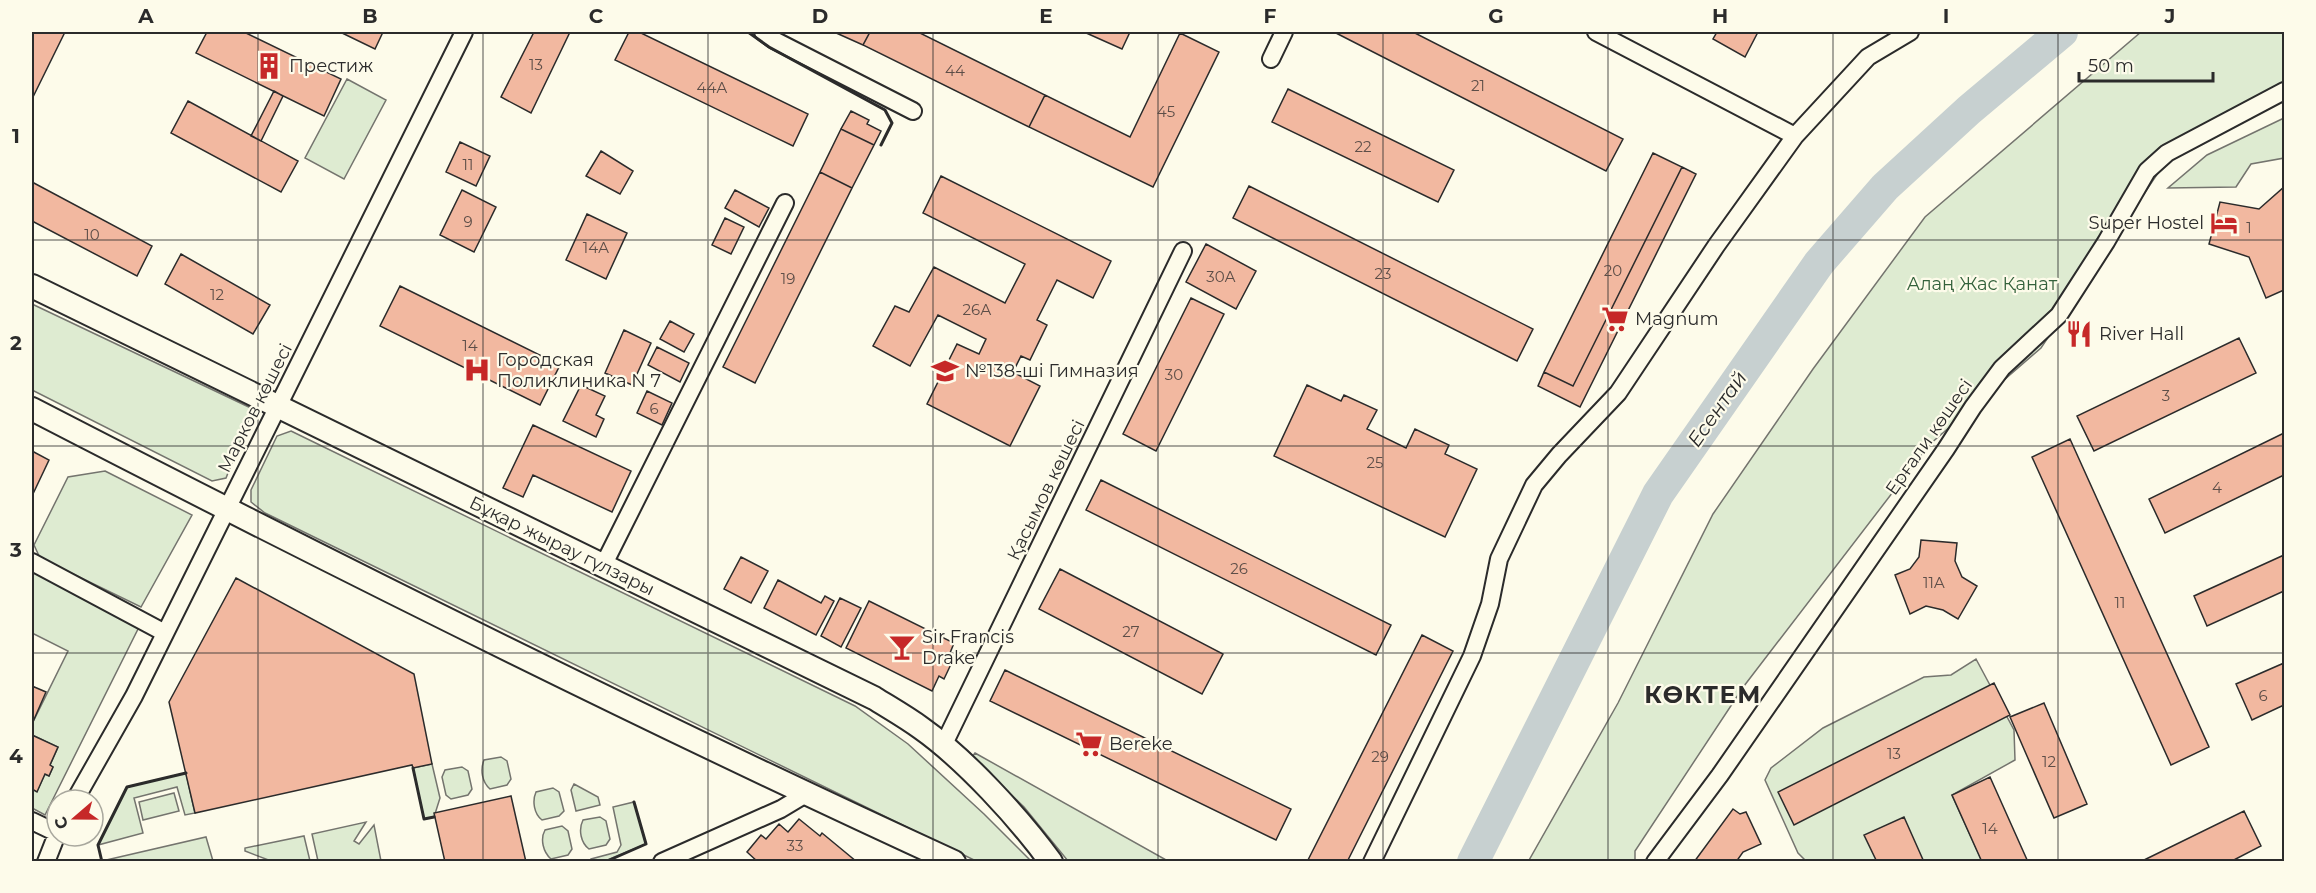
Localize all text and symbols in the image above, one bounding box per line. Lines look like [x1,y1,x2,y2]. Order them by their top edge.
text: A [137,4,154,28]
text: B [362,4,378,28]
text: C [589,4,604,28]
text: D [812,4,828,28]
text: E [1039,4,1053,28]
text: F [1264,4,1277,28]
text: G [1488,4,1504,28]
text: H [1712,4,1728,28]
text: I [1943,4,1949,28]
text: J [2164,4,2175,28]
scale bar [2079,45,2212,83]
building icon: Престиж [254,51,284,81]
place label: Престиж [289,55,373,77]
house number: 13 [529,55,543,74]
text: 50 m [2088,55,2134,77]
house number: 44 [945,61,965,80]
house number: 21 [1471,76,1485,95]
house number: 44А [697,78,728,97]
house number: 45 [1157,102,1175,121]
text: 1 [12,124,20,148]
house number: 22 [1354,137,1372,156]
house number: 11 [463,155,473,174]
hotel icon: Super Hostel [2209,208,2239,238]
house number: 9 [463,212,473,231]
place label: Super Hostel [2088,212,2204,234]
house number: 1 [2246,218,2252,237]
house number: 10 [84,225,100,244]
house number: 14А [583,238,609,257]
house number: 20 [1604,261,1622,280]
house number: 23 [1375,264,1391,283]
house number: 30А [1206,267,1236,286]
house number: 19 [781,269,795,288]
park label: Алаң Жас Қанат [1907,273,2058,295]
house number: 12 [210,285,224,304]
house number: 26А [963,300,991,319]
supermarket icon: Magnum [1600,304,1630,334]
place label: Magnum [1635,308,1719,330]
restaurant icon: River Hall [2064,319,2094,349]
place label: River Hall [2099,323,2184,345]
text: 2 [10,331,22,355]
house number: 14 [462,336,478,355]
street label: Марков көшесі [213,340,297,476]
place label: Городская Поликлиника N 7 [497,349,661,392]
hospital icon: Городская Поликлиника N 7 [462,355,492,385]
school or university icon: №138-ші Гимназия [930,356,960,386]
place label: №138-ші Гимназия [965,360,1139,382]
house number: 30 [1165,365,1183,384]
water label: Есентай [1682,367,1752,451]
street label: Ерғали көшесі [1881,375,1977,499]
house number: 3 [2162,386,2170,405]
house number: 6 [649,399,659,418]
street label: Қасымов көшесі [1002,416,1090,564]
house number: 25 [1366,453,1384,472]
house number: 4 [2212,478,2222,497]
street label: Бұқар жырау гүлзары [466,492,658,600]
text: 3 [9,538,22,562]
house number: 26 [1230,559,1248,578]
house number: 11А [1923,573,1945,592]
house number: 11 [2115,593,2125,612]
house number: 27 [1122,622,1140,641]
place label: Sir Francis Drake [922,626,1014,669]
bar icon: Sir Francis Drake [887,632,917,662]
district label: КӨКТЕМ [1644,680,1762,709]
house number: 6 [2258,686,2268,705]
supermarket icon: Bereke [1074,729,1104,759]
place label: Bereke [1109,733,1173,755]
text: 4 [9,744,23,768]
house number: 13 [1887,744,1901,763]
house number: 29 [1371,747,1389,766]
house number: 12 [2042,752,2056,771]
north arrow [45,788,105,848]
text: С [50,814,72,832]
house number: 14 [1982,819,1998,838]
house number: 33 [787,836,803,855]

